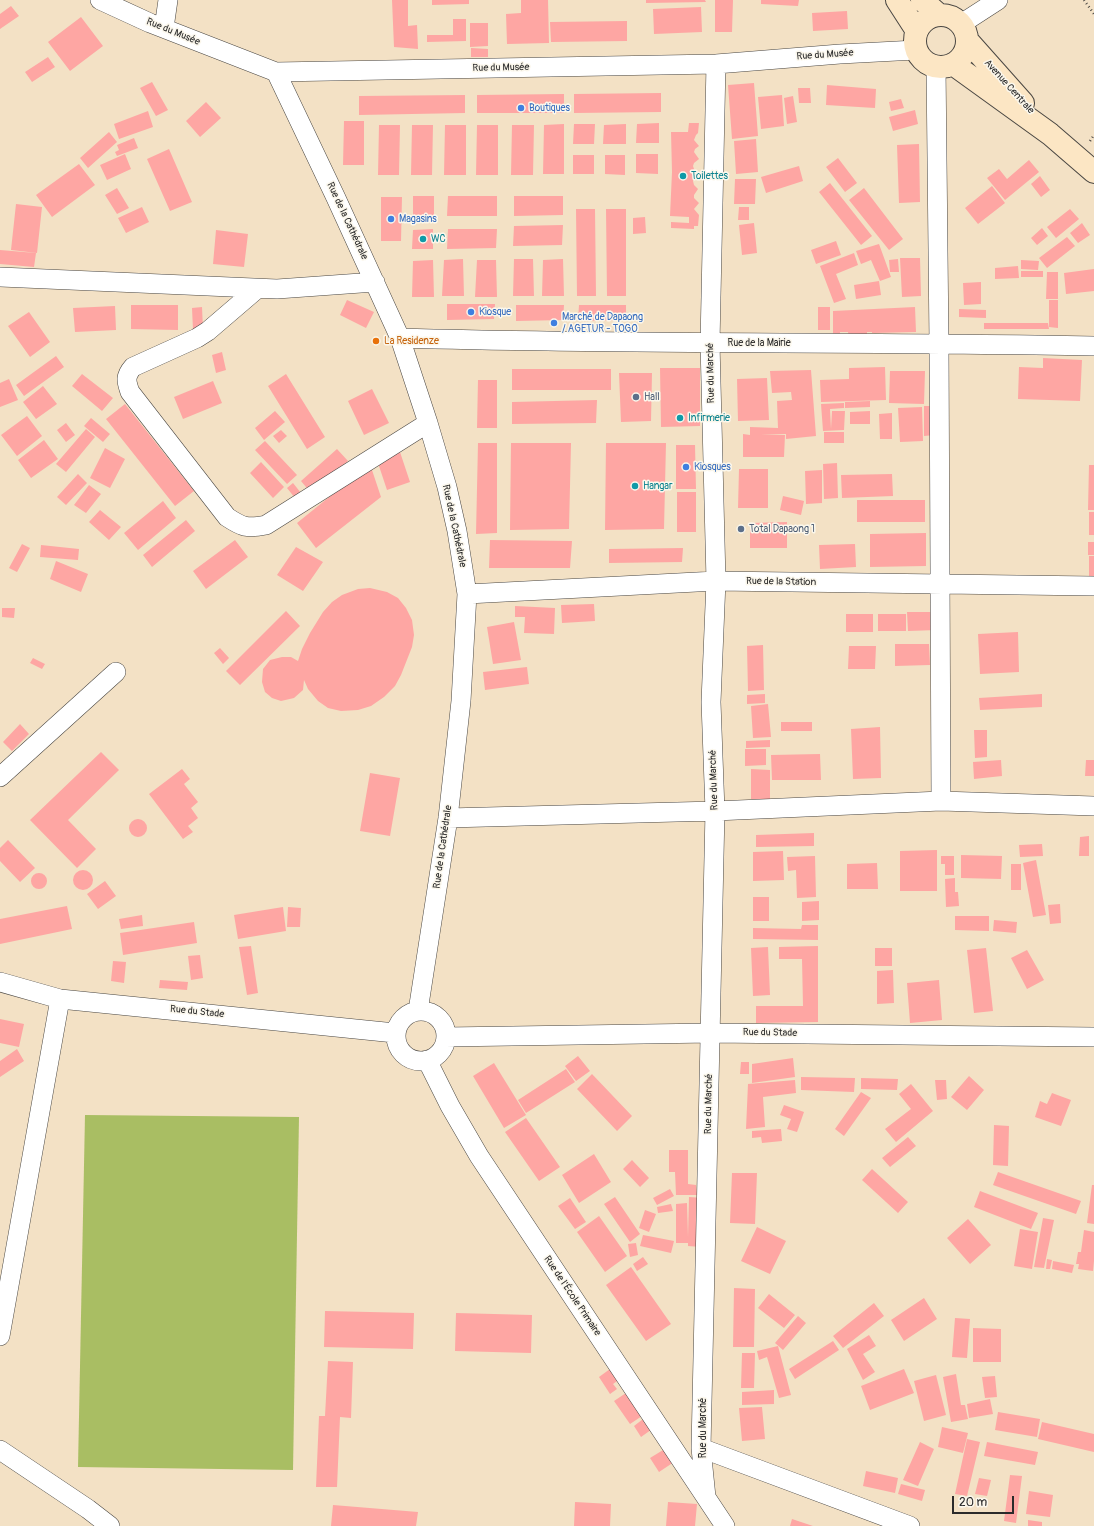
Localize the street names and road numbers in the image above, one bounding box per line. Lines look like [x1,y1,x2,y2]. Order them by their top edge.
street label: Rue du Musée [144,16,202,48]
street label: Rue du Musée [796,47,854,63]
street label: Avenue Centrale [981,57,1037,117]
street label: Rue du Musée [472,62,530,74]
street label: Rue de la Cathédrale [324,180,370,262]
street label: Rue de la Mairie [727,337,791,349]
street label: Rue du Marché [704,343,718,403]
street label: Rue de la Cathédrale [439,484,469,568]
street label: Rue de la Station [746,575,816,589]
street label: Rue du Marché [707,750,721,810]
street label: Rue de la Cathédrale [431,804,455,890]
street label: Rue du Stade [169,1003,225,1021]
street label: Rue du Stade [743,1027,797,1039]
street label: Rue du Marché [702,1074,716,1134]
street label: Rue de l'École Primaire [541,1254,603,1338]
street label: Rue du Marché [697,1398,709,1458]

